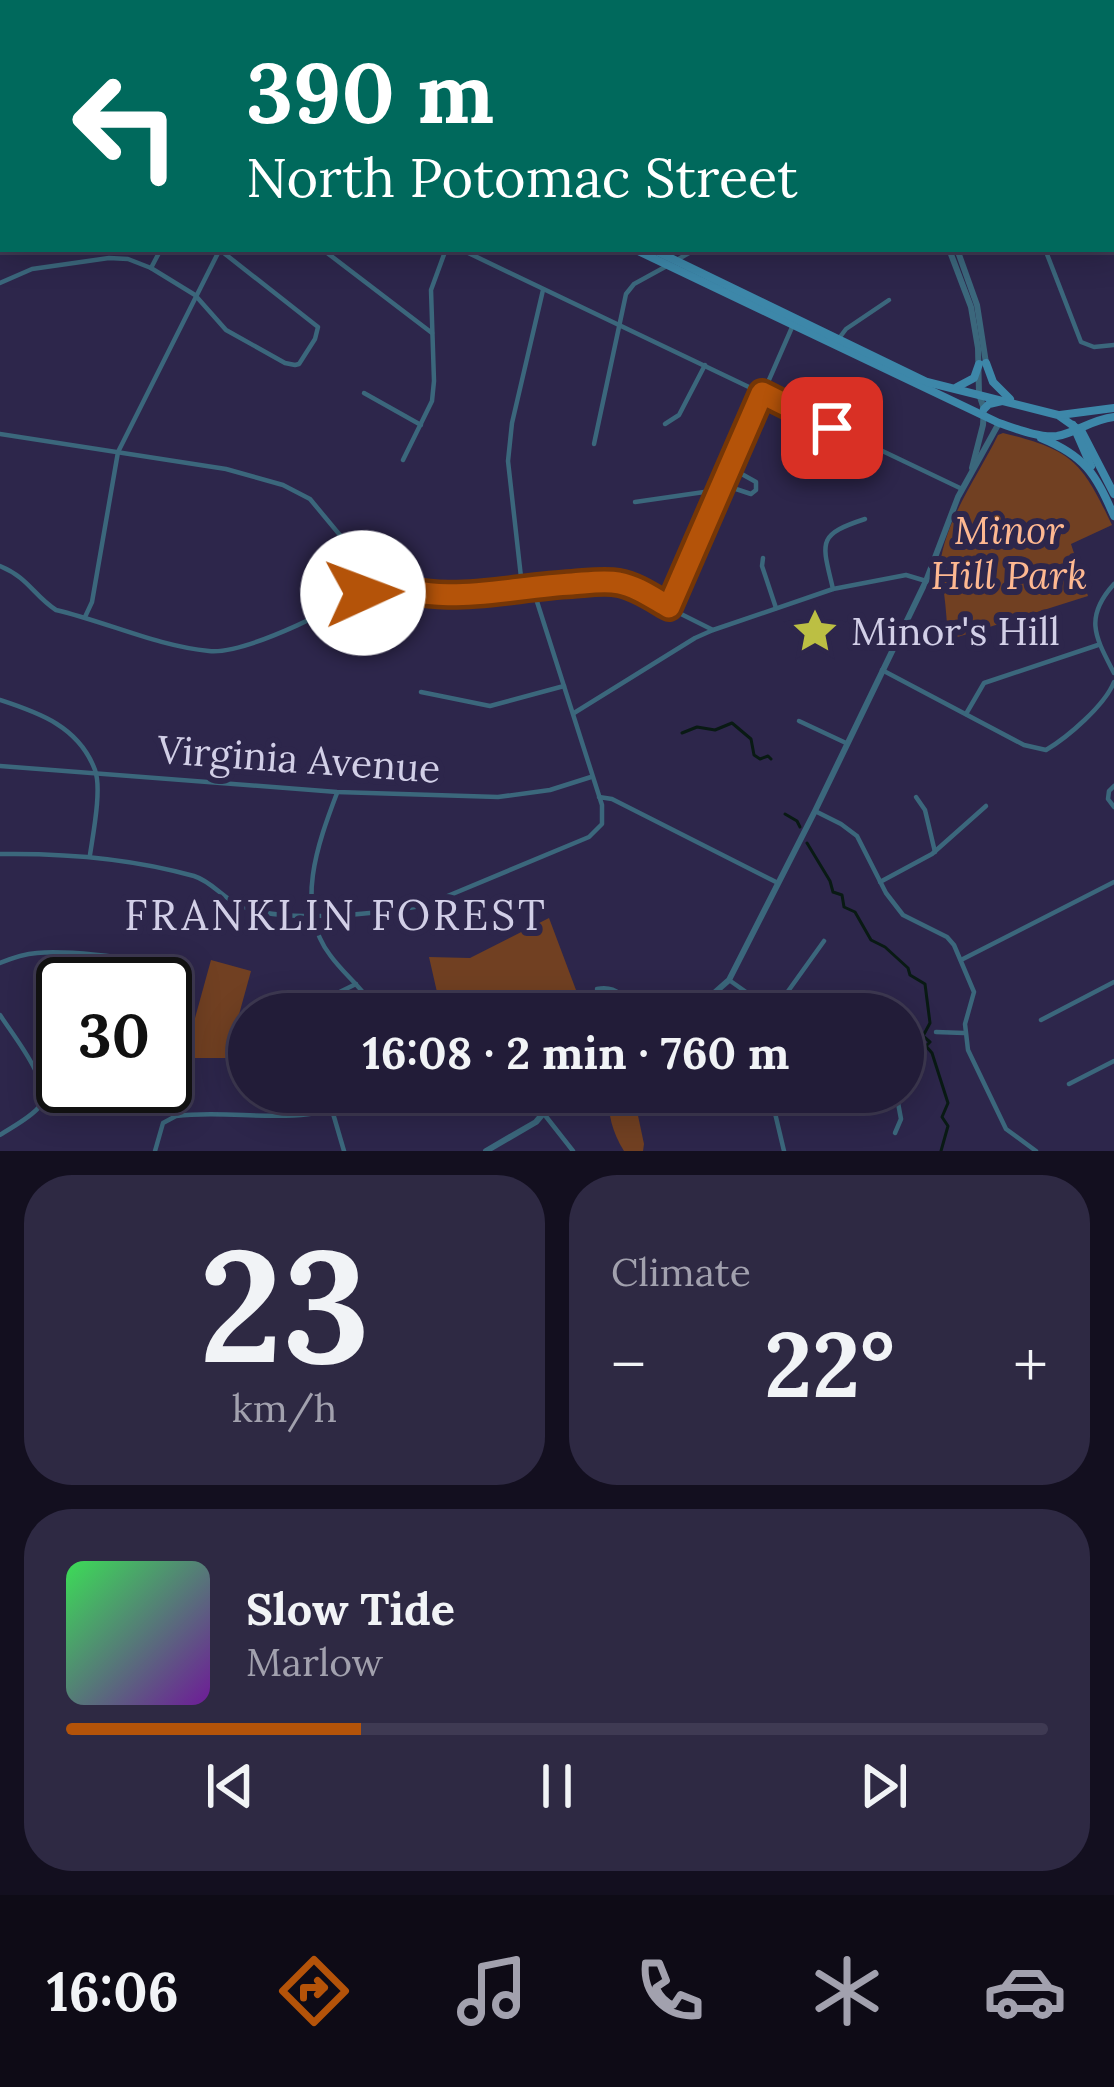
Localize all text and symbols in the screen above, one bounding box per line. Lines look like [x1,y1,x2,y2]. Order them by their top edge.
text: 390 m [246,38,494,146]
icon: left [48,48,204,204]
text: North Potomac Street [246,143,798,212]
pin [781,377,883,479]
icon: arrive [799,395,865,461]
park label: Minor Hill Park [931,505,1087,600]
position arrow [300,530,426,656]
place icon: Minor's Hill [790,606,840,656]
place label: Minor's Hill [851,606,1060,656]
street label: Virginia Avenue [155,724,442,794]
district label: FRANKLIN FOREST [124,888,548,942]
speed limit sign: 30 [36,957,192,1113]
text: 16:08 · 2 min · 760 m [363,1024,789,1081]
text: 23 [199,1205,370,1405]
text: Climate [611,1247,751,1297]
text: 22° [764,1306,895,1422]
text: − [611,1322,646,1406]
text: + [1013,1322,1048,1406]
text: km/h [232,1383,337,1433]
text: Slow Tide [246,1580,455,1637]
text: Marlow [246,1637,383,1687]
icon: previous [197,1753,263,1819]
icon: pause [524,1753,590,1819]
icon: next [851,1753,917,1819]
icon: directions [272,1949,356,2033]
icon: music [450,1949,534,2033]
icon: phone [628,1949,712,2033]
icon: climate [805,1949,889,2033]
icon: car [983,1949,1067,2033]
text: 16:06 [47,1957,179,2026]

